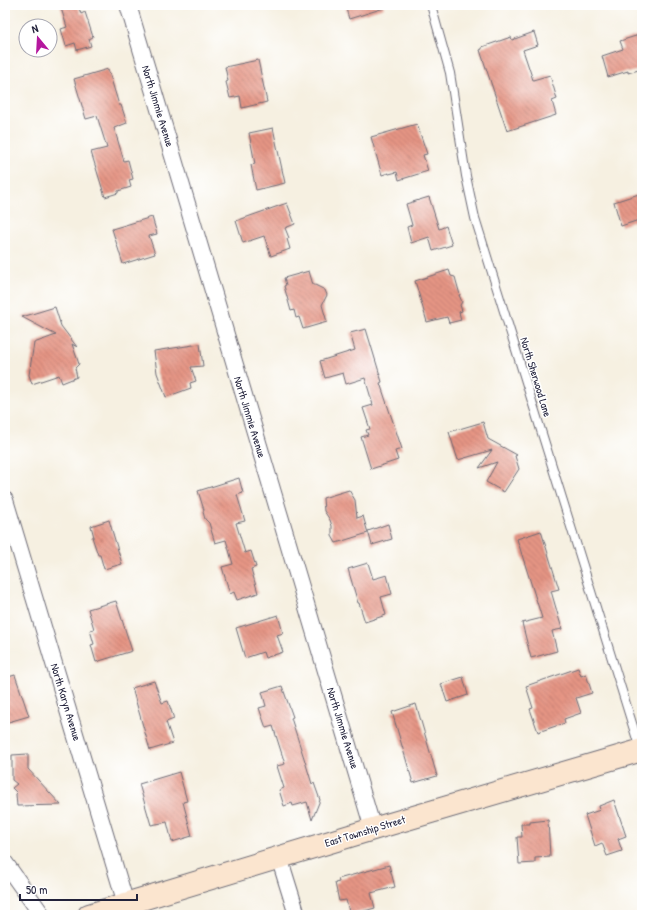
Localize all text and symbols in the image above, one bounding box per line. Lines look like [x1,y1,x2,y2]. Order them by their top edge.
north arrow [18,18,58,58]
text: N [30,21,40,36]
street label: North Jimmie Avenue [139,64,177,149]
street label: North Sherwood Lane [517,336,555,419]
street label: North Jimmie Avenue [231,375,269,460]
street label: North Karyn Avenue [48,662,85,743]
street label: North Jimmie Avenue [324,686,362,771]
street label: East Township Street [323,812,407,850]
scale bar [20,876,137,902]
text: 50 m [26,881,47,898]

